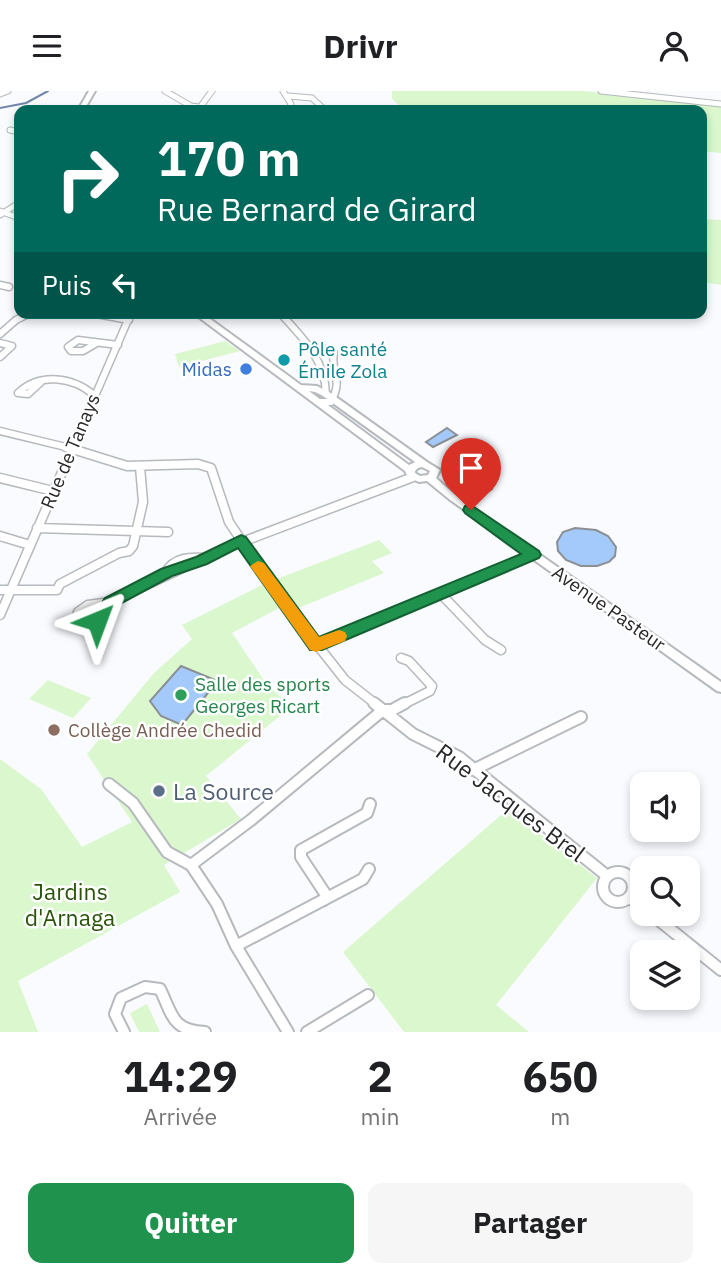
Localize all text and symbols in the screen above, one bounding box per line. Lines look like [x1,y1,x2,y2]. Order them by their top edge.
text: Drivr [323,25,398,67]
icon: menu [28,27,66,65]
icon: person [655,27,693,65]
text: 170 m [157,126,301,189]
icon: right [42,133,133,224]
text: Rue Bernard de Girard [157,188,477,230]
icon: left [106,266,144,304]
text: Puis [42,268,92,302]
place label: Pôle santé Émile Zola [298,337,387,383]
marker: Pôle santé Émile Zola [276,352,292,368]
place label: Midas [181,357,232,381]
marker: Midas [238,361,254,377]
street label: Rue de Tanays [35,390,105,512]
pin [441,438,501,510]
icon: arrive [452,449,490,487]
street label: Avenue Pasteur [548,560,670,656]
position arrow [60,584,134,658]
place label: Salle des sports Georges Ricart [195,672,330,718]
marker: Salle des sports Georges Ricart [173,687,189,703]
place label: Collège Andrée Chedid [68,718,262,742]
marker: Collège Andrée Chedid [46,722,62,738]
street label: Rue Jacques Brel [430,736,592,868]
map controls [630,772,700,1010]
button: sound [630,772,700,842]
place label: La Source [173,776,274,806]
marker: La Source [151,783,167,799]
button: search [630,856,700,926]
park label: Jardins d'Arnaga [25,876,115,932]
button: layers [630,940,700,1010]
text: 14:29 [123,1049,238,1104]
text: 2 [367,1049,393,1104]
text: 650 [522,1049,598,1104]
text: Arrivée [143,1101,217,1131]
text: min [361,1101,399,1131]
text: m [550,1101,570,1131]
button: Quitter [28,1183,354,1263]
button: Partager [368,1183,693,1263]

